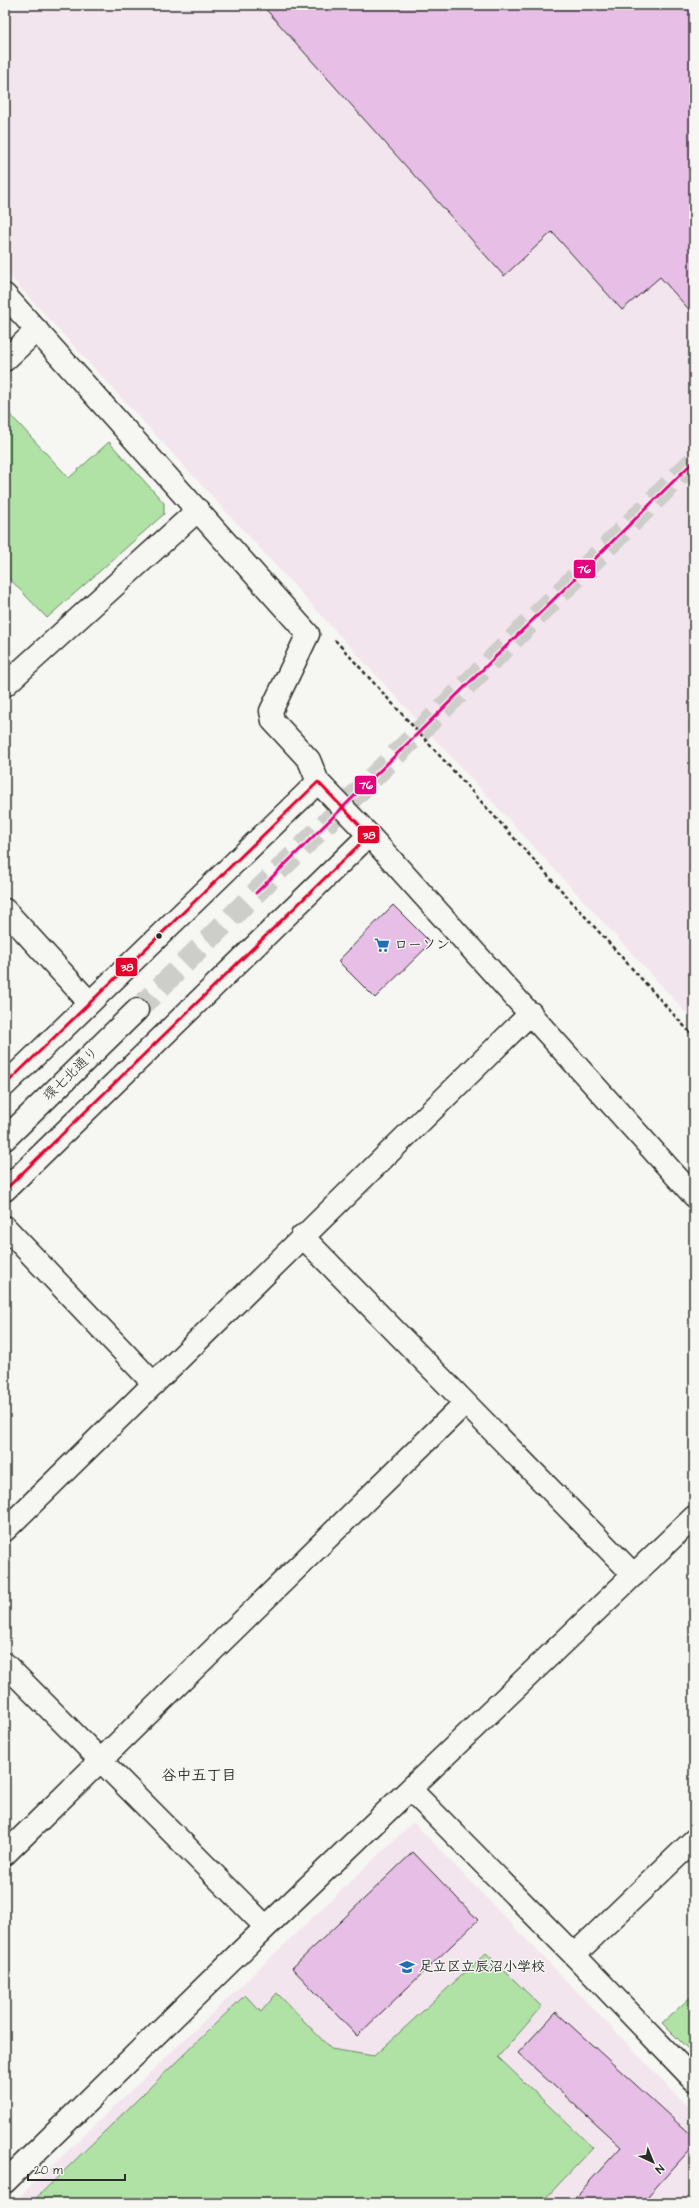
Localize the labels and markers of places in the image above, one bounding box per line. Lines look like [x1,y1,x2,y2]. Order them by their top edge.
unlabelled marker [154,931,164,941]
place label: ローソン [394,935,450,955]
supermarket icon: ローソン [373,936,391,954]
place label: 足立区立辰沼小学校 [419,1957,545,1977]
school or university icon: 足立区立辰沼小学校 [398,1958,416,1976]

